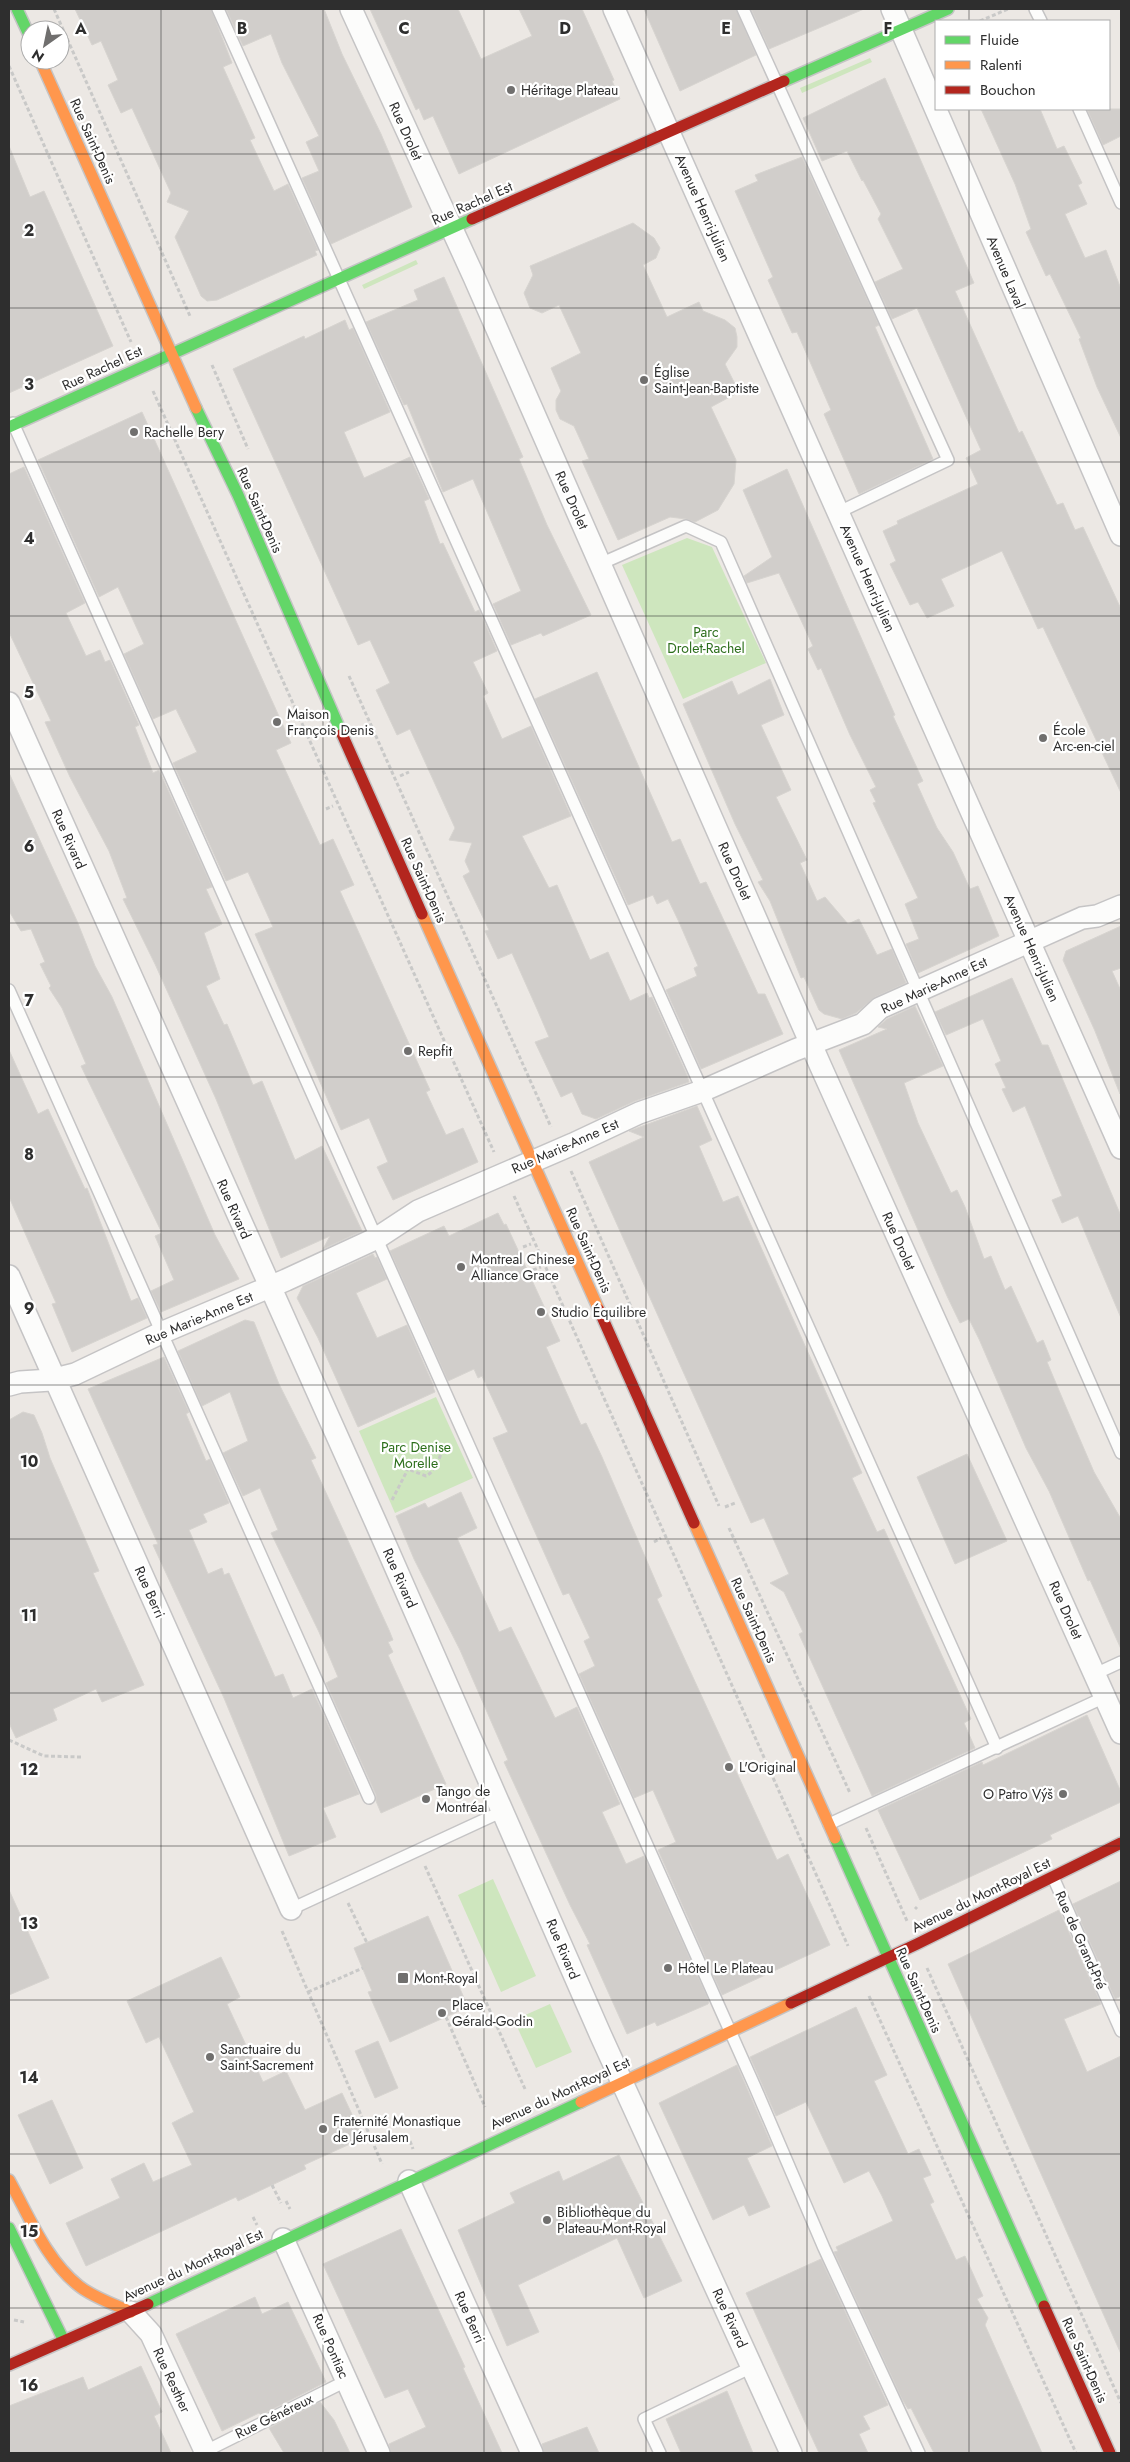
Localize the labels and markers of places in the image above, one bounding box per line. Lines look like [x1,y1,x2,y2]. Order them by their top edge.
place label: Héritage Plateau [521,80,618,100]
marker: Héritage Plateau [505,84,517,96]
place label: Église Saint-Jean-Baptiste [654,362,759,398]
marker: Église Saint-Jean-Baptiste [638,374,650,386]
place label: Rachelle Bery [144,422,225,442]
marker: Rachelle Bery [128,426,140,438]
place label: Maison François Denis [287,704,374,740]
marker: Maison François Denis [271,716,283,728]
place label: École Arc-en-ciel [1053,720,1115,756]
marker: École Arc-en-ciel [1037,732,1049,744]
place label: Repfit [418,1041,453,1061]
marker: Repfit [402,1045,414,1057]
place label: Montreal Chinese Alliance Grace [471,1249,575,1285]
marker: Montreal Chinese Alliance Grace [455,1261,467,1273]
place label: Studio Équilibre [551,1302,646,1322]
marker: Studio Équilibre [535,1306,547,1318]
place label: L'Original [739,1757,796,1777]
marker: L'Original [723,1761,735,1773]
place label: Tango de Montréal [436,1781,490,1817]
place label: O Patro Výš [983,1784,1053,1804]
marker: O Patro Výš [1057,1788,1069,1800]
marker: Tango de Montréal [420,1793,432,1805]
place label: Hôtel Le Plateau [678,1958,774,1978]
marker: Hôtel Le Plateau [662,1962,674,1974]
place label: Mont-Royal [414,1968,478,1988]
marker: Mont-Royal [396,1971,410,1985]
place label: Place Gérald-Godin [452,1995,533,2031]
marker: Place Gérald-Godin [436,2007,448,2019]
place label: Sanctuaire du Saint-Sacrement [220,2039,314,2075]
marker: Sanctuaire du Saint-Sacrement [204,2051,216,2063]
place label: Fraternité Monastique de Jérusalem [333,2111,461,2147]
marker: Fraternité Monastique de Jérusalem [317,2123,329,2135]
place label: Bibliothèque du Plateau-Mont-Royal [557,2202,666,2238]
marker: Bibliothèque du Plateau-Mont-Royal [541,2214,553,2226]

